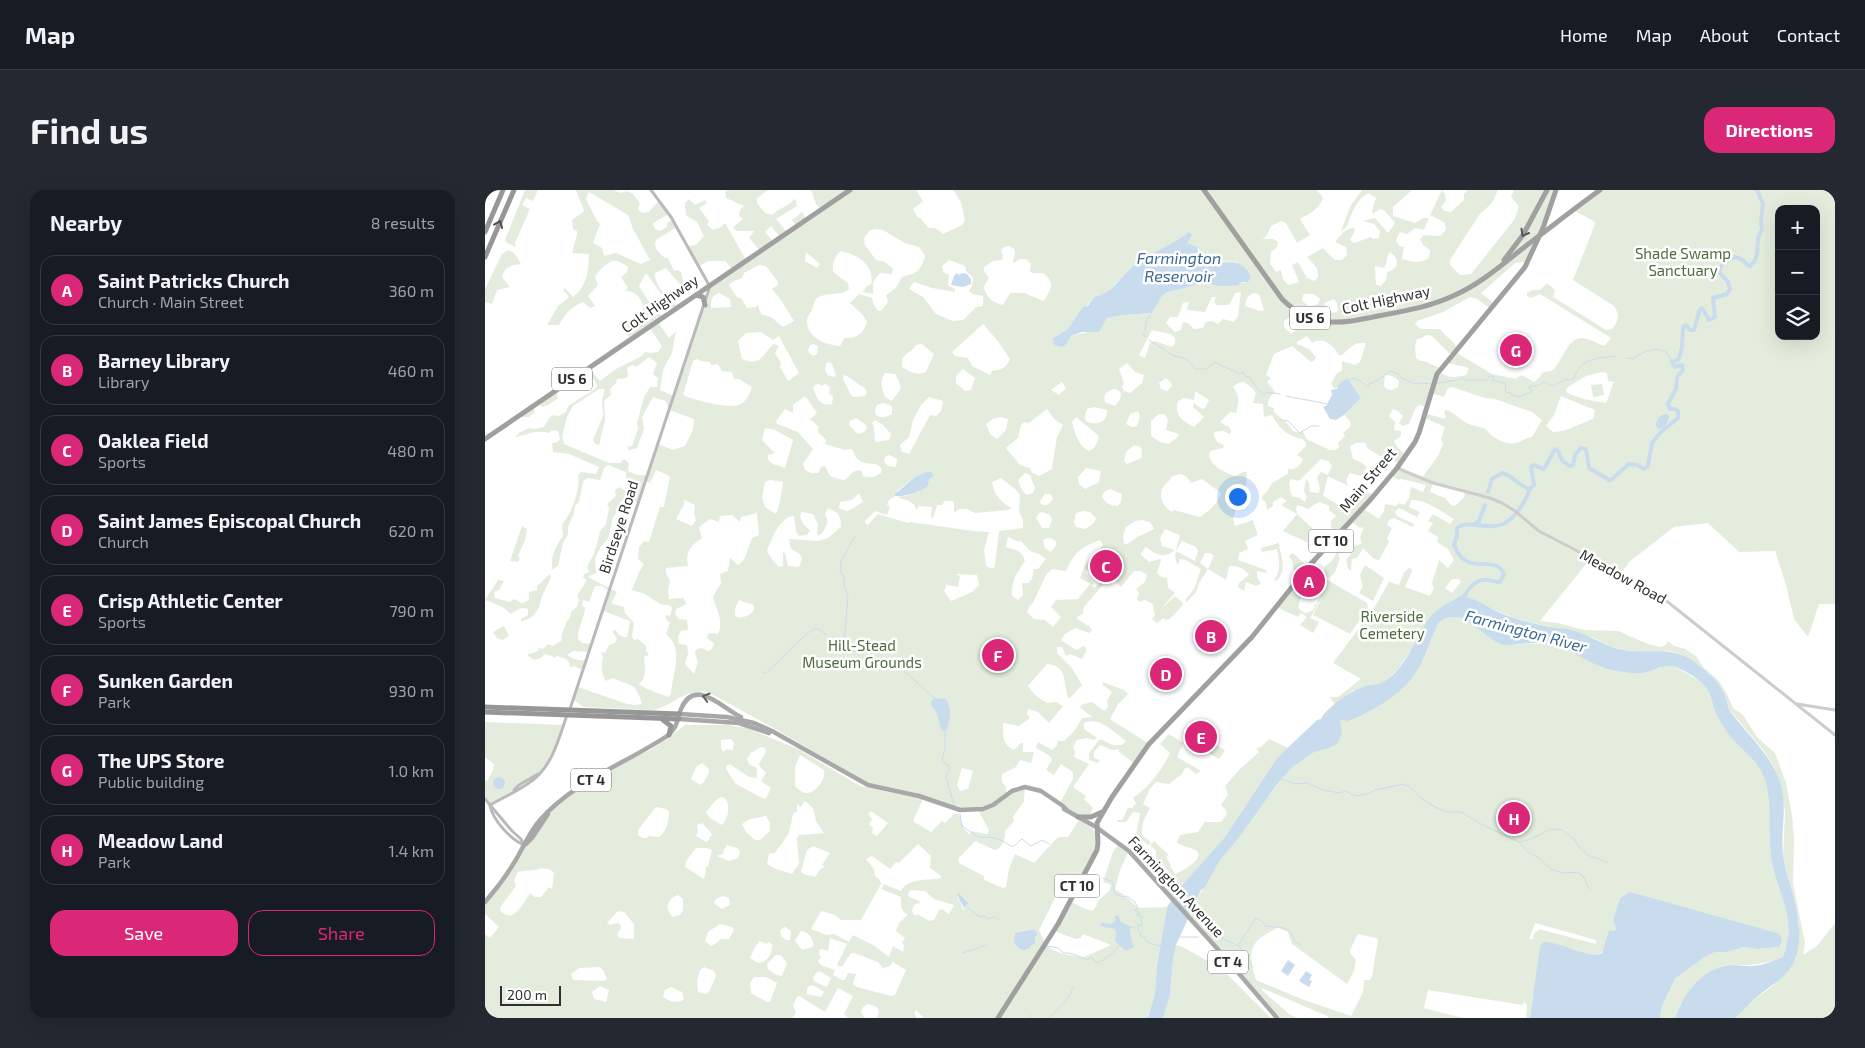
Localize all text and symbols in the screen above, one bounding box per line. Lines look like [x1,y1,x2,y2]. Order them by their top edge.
text: Map [25,20,75,49]
text: Home [1560,24,1608,46]
text: Map [1636,24,1672,46]
text: About [1700,24,1749,46]
text: Contact [1777,24,1840,46]
button: Directions [1704,107,1835,153]
text: Find us [30,109,148,151]
map controls [1775,205,1820,340]
button: + [1775,205,1820,250]
text: Nearby [50,210,122,235]
text: 8 results [371,213,435,232]
one-way arrow [494,220,504,228]
one-way arrow [1520,228,1530,237]
park label: Shade Swamp Sanctuary [1635,244,1731,279]
water label: Farmington Reservoir [1137,248,1221,285]
button: − [1775,250,1820,295]
text: Saint Patricks Church [98,269,290,292]
street label: Colt Highway [617,270,701,336]
text: A [62,281,72,300]
text: 360 m [389,281,434,300]
street label: Colt Highway [1340,281,1432,317]
text: Church · Main Street [98,292,244,311]
button: layers [1775,295,1820,340]
road number: US 6 [1290,306,1330,330]
pin: G [1500,331,1532,369]
text: Barney Library [98,349,230,372]
text: B [62,361,72,380]
text: 460 m [388,361,434,380]
road number: US 6 [552,368,592,390]
text: Library [98,372,149,391]
text: Oaklea Field [98,429,209,452]
text: C [62,441,72,460]
text: 480 m [387,441,434,460]
street label: Main Street [1335,443,1400,515]
text: Sports [98,452,146,471]
street label: Birdseye Road [595,478,642,576]
your location [1225,484,1251,510]
text: Saint James Episcopal Church [98,509,361,532]
text: D [62,521,72,540]
text: 620 m [389,521,434,540]
road number: CT 10 [1309,530,1353,552]
text: Church [98,532,149,551]
street label: Meadow Road [1577,545,1670,607]
pin: C [1090,547,1122,585]
pin: A [1293,562,1325,600]
text: Crisp Athletic Center [98,589,283,612]
text: E [62,601,72,620]
text: 790 m [389,601,434,620]
water label: Farmington River [1463,605,1590,656]
park label: Riverside Cemetery [1359,607,1425,642]
text: Sports [98,612,146,631]
pin: B [1195,617,1227,655]
park label: Hill-Stead Museum Grounds [802,636,922,671]
pin: F [982,636,1014,674]
pin: D [1150,655,1182,693]
text: Sunken Garden [98,669,233,692]
text: F [63,681,71,700]
text: 930 m [389,681,434,700]
text: Park [98,692,131,711]
one-way arrow [701,692,710,703]
pin: E [1185,718,1217,756]
text: The UPS Store [98,749,224,772]
text: G [62,761,72,780]
text: 1.0 km [389,761,434,780]
road number: CT 4 [571,768,611,792]
text: Public building [98,772,204,791]
pin: H [1498,799,1530,837]
text: Meadow Land [98,829,223,852]
street label: Farmington Avenue [1125,832,1228,941]
text: H [61,841,73,860]
text: 1.4 km [389,841,434,860]
text: Park [98,852,131,871]
road number: CT 10 [1055,874,1099,898]
button: Save [50,910,238,956]
button: Share [248,910,435,956]
road number: CT 4 [1208,950,1248,974]
scale bar [500,983,561,1006]
text: 200 m [507,986,547,1003]

